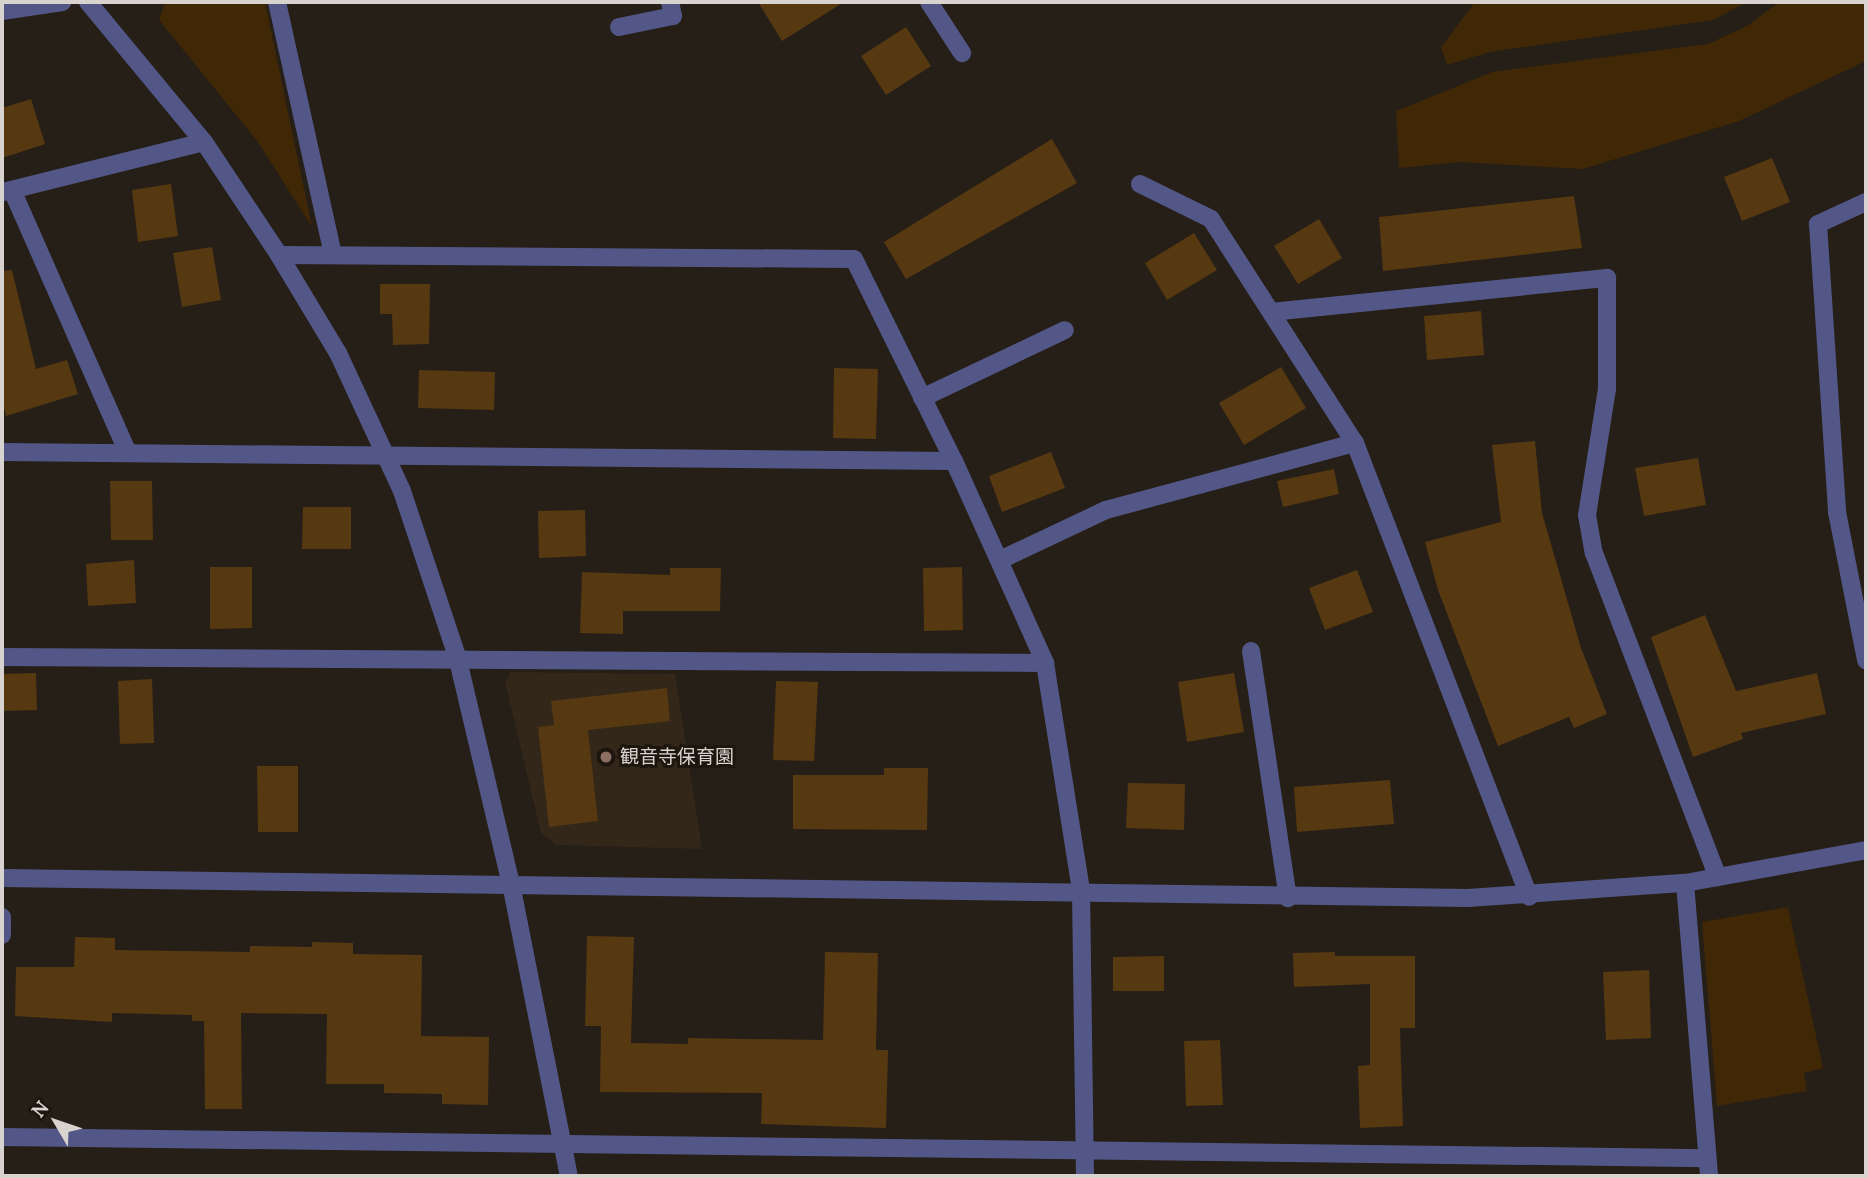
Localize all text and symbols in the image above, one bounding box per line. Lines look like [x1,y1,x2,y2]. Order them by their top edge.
place label: 観音寺保育園 [620,746,734,768]
marker: 観音寺保育園 [598,749,614,765]
north arrow [21,1087,91,1157]
text: N [26,1096,54,1122]

